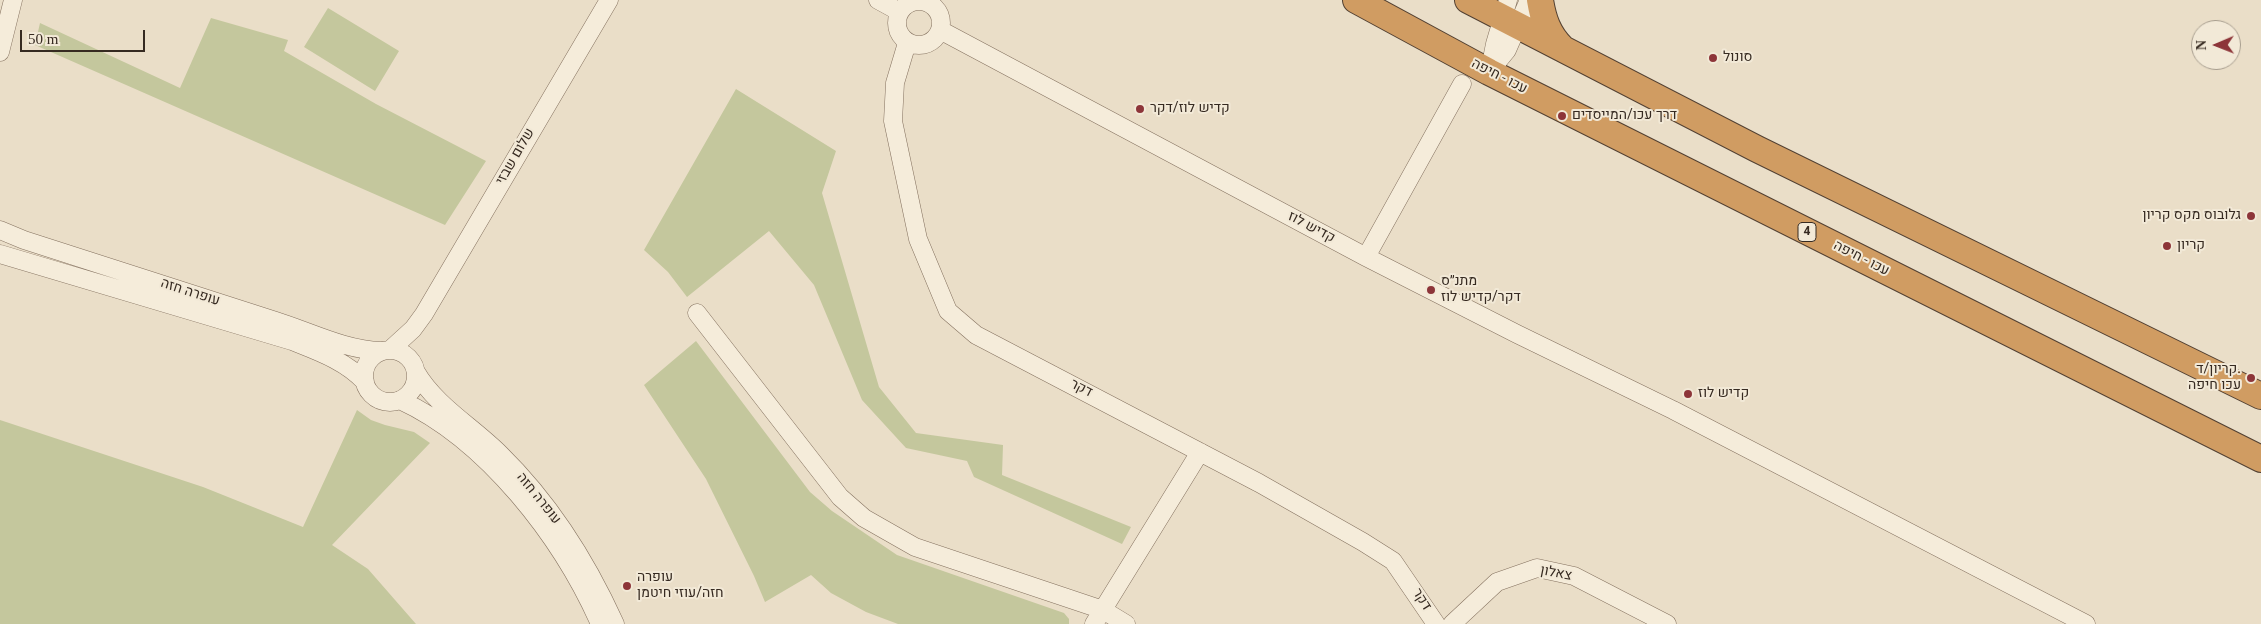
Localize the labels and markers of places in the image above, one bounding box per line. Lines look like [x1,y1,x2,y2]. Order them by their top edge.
place label: סונול [1723,50,1752,66]
marker: סונול [1707,52,1719,64]
place label: קדיש לוז/דקר [1150,101,1230,117]
marker: קדיש לוז/דקר [1134,103,1146,115]
place label: דרך עכו/המייסדים [1572,108,1677,124]
marker: דרך עכו/המייסדים [1556,110,1568,122]
place label: גלובוס מקס קריון [2142,208,2241,224]
marker: גלובוס מקס קריון [2245,210,2257,222]
place label: קריון [2177,238,2205,254]
marker: קריון [2161,240,2173,252]
place label: מתנ״ס דקר/קדיש לוז [1441,274,1521,306]
marker: מתנ״ס דקר/קדיש לוז [1425,284,1437,296]
place label: קריון/ד. עכו חיפה [2188,362,2241,394]
marker: קריון/ד. עכו חיפה [2245,372,2257,384]
place label: קדיש לוז [1698,386,1749,402]
marker: קדיש לוז [1682,388,1694,400]
place label: עופרה חזה/עוזי חיטמן [637,570,724,602]
marker: עופרה חזה/עוזי חיטמן [621,580,633,592]

